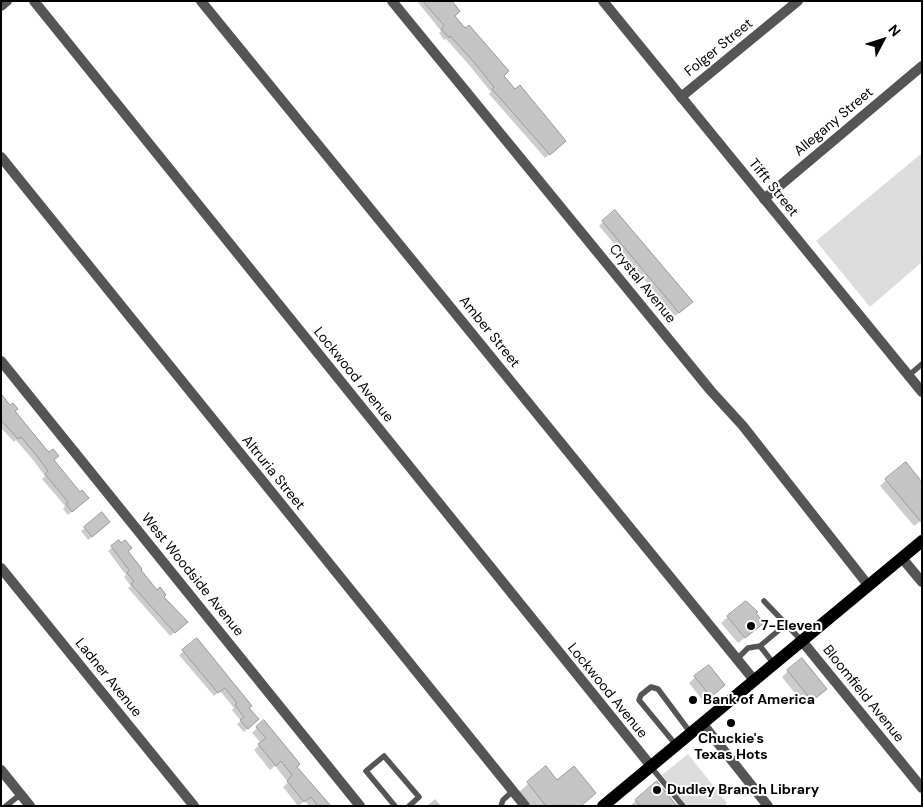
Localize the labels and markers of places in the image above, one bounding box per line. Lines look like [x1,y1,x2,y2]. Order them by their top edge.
place label: 7-Eleven [761,618,821,634]
marker: 7-Eleven [745,620,757,632]
place label: Bank of America [703,692,815,708]
marker: Bank of America [687,694,699,706]
marker: Chuckie's Texas Hots [725,717,737,729]
place label: Chuckie's Texas Hots [694,731,768,764]
place label: Dudley Branch Library [667,782,819,798]
marker: Dudley Branch Library [651,784,663,796]

